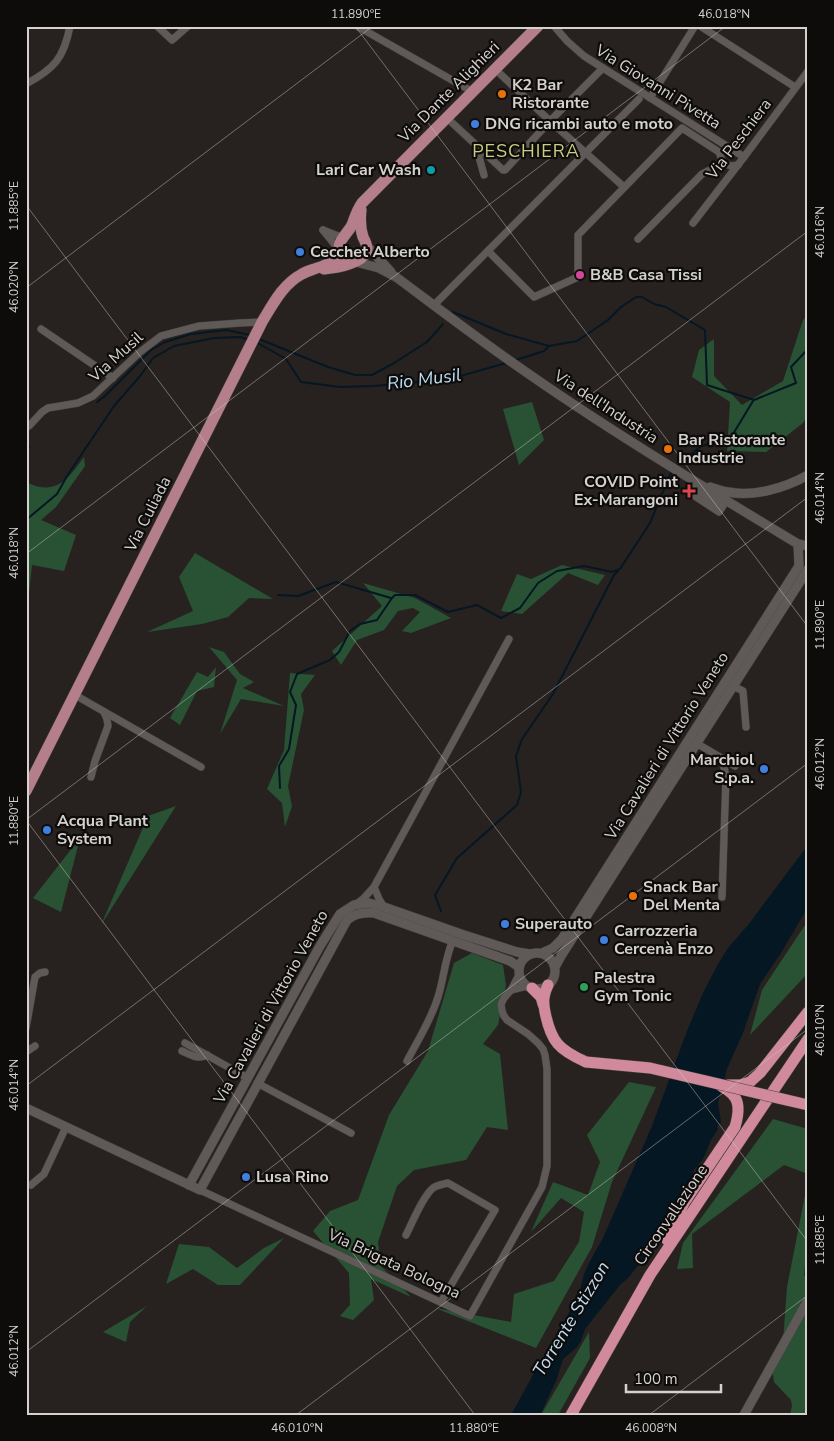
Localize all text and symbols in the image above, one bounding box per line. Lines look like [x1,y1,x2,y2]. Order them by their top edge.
text: 11.890°E [331,6,381,22]
text: 46.018°N [698,6,750,22]
street label: Via Dante Alighieri [393,36,505,148]
street label: Via Giovanni Pivetta [590,39,725,134]
place label: K2 Bar Ristorante [512,74,589,114]
marker: K2 Bar Ristorante [496,88,508,100]
street label: Via Peschiera [701,94,777,185]
place label: DNG ricambi auto e moto [485,113,673,135]
marker: DNG ricambi auto e moto [469,118,481,130]
district label: PESCHIERA [472,139,580,163]
place label: Lari Car Wash [316,159,421,181]
marker: Lari Car Wash [425,164,437,176]
text: 11.885°E [6,181,22,231]
text: 46.016°N [812,206,828,258]
place label: Cecchet Alberto [310,241,430,263]
marker: Cecchet Alberto [294,246,306,258]
text: 46.020°N [6,261,22,313]
place label: B&B Casa Tissi [590,264,702,286]
marker: B&B Casa Tissi [574,269,586,281]
street label: Via Musil [83,327,148,388]
water label: Rio Musil [386,363,462,395]
street label: Via dell'Industria [549,364,662,449]
place label: Bar Ristorante Industrie [678,429,786,469]
marker: Bar Ristorante Industrie [662,443,674,455]
place label: COVID Point Ex-Marangoni [574,471,679,511]
text: 46.014°N [812,472,828,524]
street label: Via Culiada [119,473,176,556]
marker: COVID Point Ex-Marangoni [682,484,696,498]
text: 46.018°N [6,527,22,579]
text: 11.890°E [812,600,828,650]
street label: Via Cavalieri di Vittorio Veneto [599,648,734,845]
text: 46.012°N [812,738,828,790]
place label: Marchiol S.p.a. [690,749,754,789]
marker: Marchiol S.p.a. [758,763,770,775]
text: 11.880°E [6,796,22,846]
place label: Acqua Plant System [57,810,149,850]
marker: Acqua Plant System [41,824,53,836]
place label: Snack Bar Del Menta [643,876,720,916]
marker: Snack Bar Del Menta [627,890,639,902]
street label: Via Cavalieri di Vittorio Veneto [208,906,334,1109]
place label: Superauto [515,913,592,935]
marker: Superauto [499,918,511,930]
place label: Carrozzeria Cercenà Enzo [614,920,713,960]
marker: Carrozzeria Cercenà Enzo [598,934,610,946]
place label: Palestra Gym Tonic [594,967,672,1007]
marker: Palestra Gym Tonic [578,981,590,993]
text: 46.010°N [812,1004,828,1056]
text: 46.014°N [6,1059,22,1111]
street label: Circonvallazione [629,1160,713,1270]
place label: Lusa Rino [256,1166,329,1188]
marker: Lusa Rino [240,1171,252,1183]
text: 11.885°E [812,1215,828,1265]
street label: Via Brigata Bologna [323,1223,464,1304]
water label: Torrente Stizzon [527,1257,615,1381]
text: 46.012°N [6,1325,22,1377]
scale bar [626,1361,722,1393]
text: 100 m [634,1369,678,1389]
text: 46.010°N [271,1420,323,1436]
text: 11.880°E [449,1420,499,1436]
text: 46.008°N [625,1420,677,1436]

